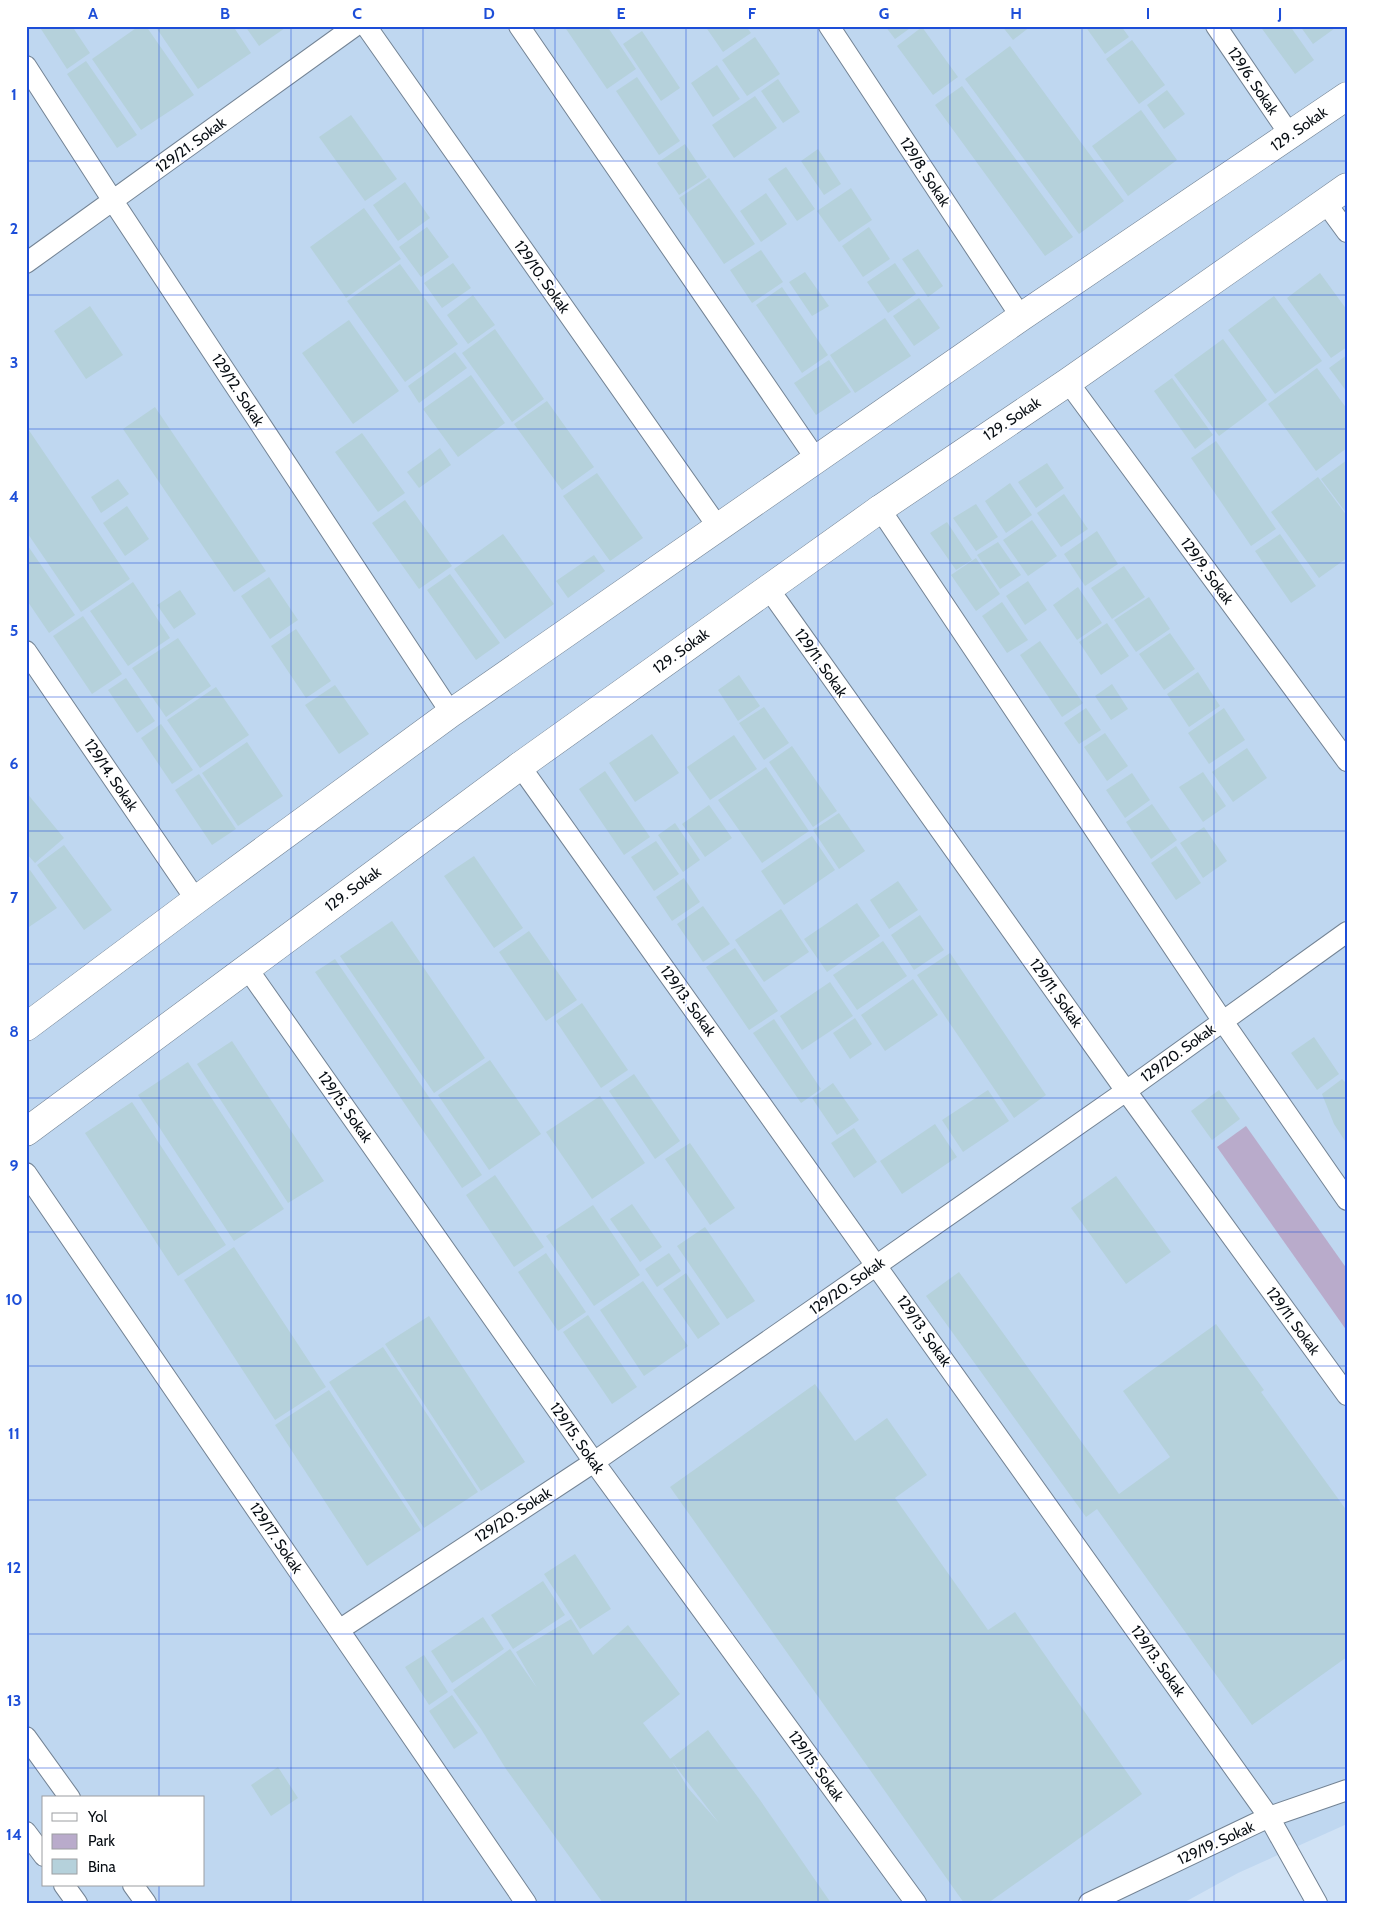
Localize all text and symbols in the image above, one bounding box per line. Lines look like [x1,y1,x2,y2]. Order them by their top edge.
text: A [88,4,98,23]
text: B [220,4,230,23]
text: C [352,4,362,23]
text: D [483,4,495,23]
text: E [616,4,626,23]
text: F [748,4,757,23]
text: G [879,4,889,23]
text: H [1010,4,1022,23]
text: I [1146,4,1150,23]
text: J [1277,4,1282,23]
street label: 129/6. Sokak [1224,44,1282,119]
text: 1 [11,85,17,104]
street label: 129. Sokak [1267,103,1331,155]
street label: 129/21. Sokak [152,113,230,177]
street label: 129/8. Sokak [896,134,954,210]
text: 2 [10,219,18,238]
street label: 129/10. Sokak [510,237,574,317]
street label: 129/12. Sokak [208,351,268,430]
text: 3 [10,353,18,372]
street label: 129. Sokak [980,393,1044,445]
text: 4 [9,487,19,506]
street label: 129/9. Sokak [1177,534,1237,608]
text: 5 [10,621,18,640]
street label: 129. Sokak [649,624,713,677]
street label: 129/11. Sokak [791,625,851,701]
street label: 129/14. Sokak [80,736,142,815]
text: 6 [10,754,19,773]
street label: 129. Sokak [321,862,385,915]
text: 7 [10,888,19,907]
street label: 129/11. Sokak [1026,955,1086,1031]
street label: 129/13. Sokak [656,962,720,1040]
street label: 129/20. Sokak [1137,1020,1219,1086]
text: 8 [9,1022,19,1041]
street label: 129/15. Sokak [314,1068,376,1146]
text: 9 [10,1156,19,1175]
street label: 129/20. Sokak [806,1253,888,1319]
street label: 129/11. Sokak [1262,1284,1324,1359]
text: 10 [5,1290,23,1309]
street label: 129/13. Sokak [893,1292,955,1370]
street label: 129/15. Sokak [546,1399,608,1477]
text: 11 [8,1424,20,1443]
street label: 129/20. Sokak [471,1483,555,1546]
street label: 129/17. Sokak [246,1499,306,1577]
text: 12 [7,1558,21,1577]
street label: 129/13. Sokak [1127,1622,1189,1700]
text: 13 [7,1691,21,1710]
street label: 129/15. Sokak [784,1727,848,1805]
legend [42,1796,205,1886]
text: Yol [87,1808,107,1826]
street label: 129/19. Sokak [1175,1817,1258,1869]
text: 14 [6,1825,22,1844]
text: Park [88,1832,115,1850]
text: Bina [88,1858,116,1876]

